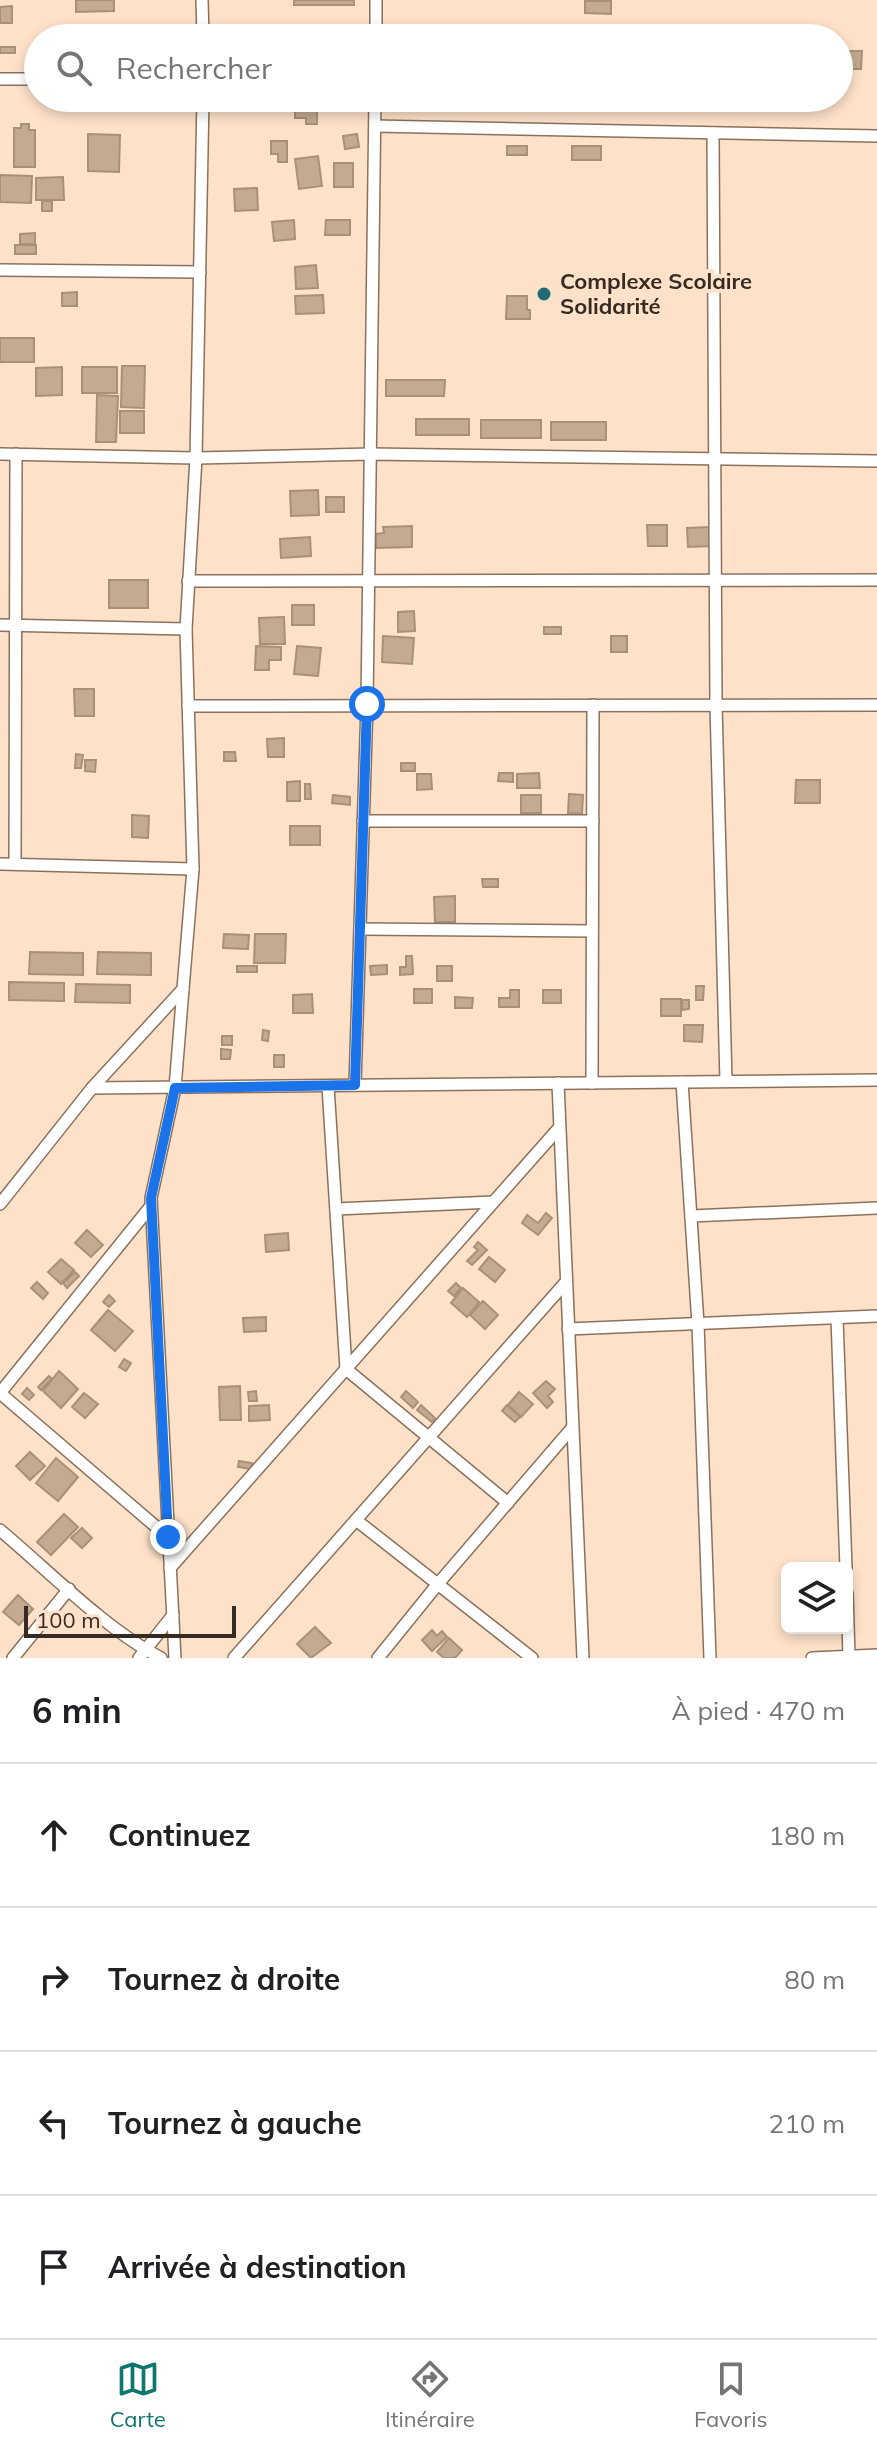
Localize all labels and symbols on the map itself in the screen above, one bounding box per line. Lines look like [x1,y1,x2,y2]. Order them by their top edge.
place label: Complexe Scolaire Solidarité [560,267,752,320]
marker: Complexe Scolaire Solidarité [535,285,553,303]
route start [349,686,385,722]
route end [150,1519,186,1555]
scale bar [24,1602,236,1638]

